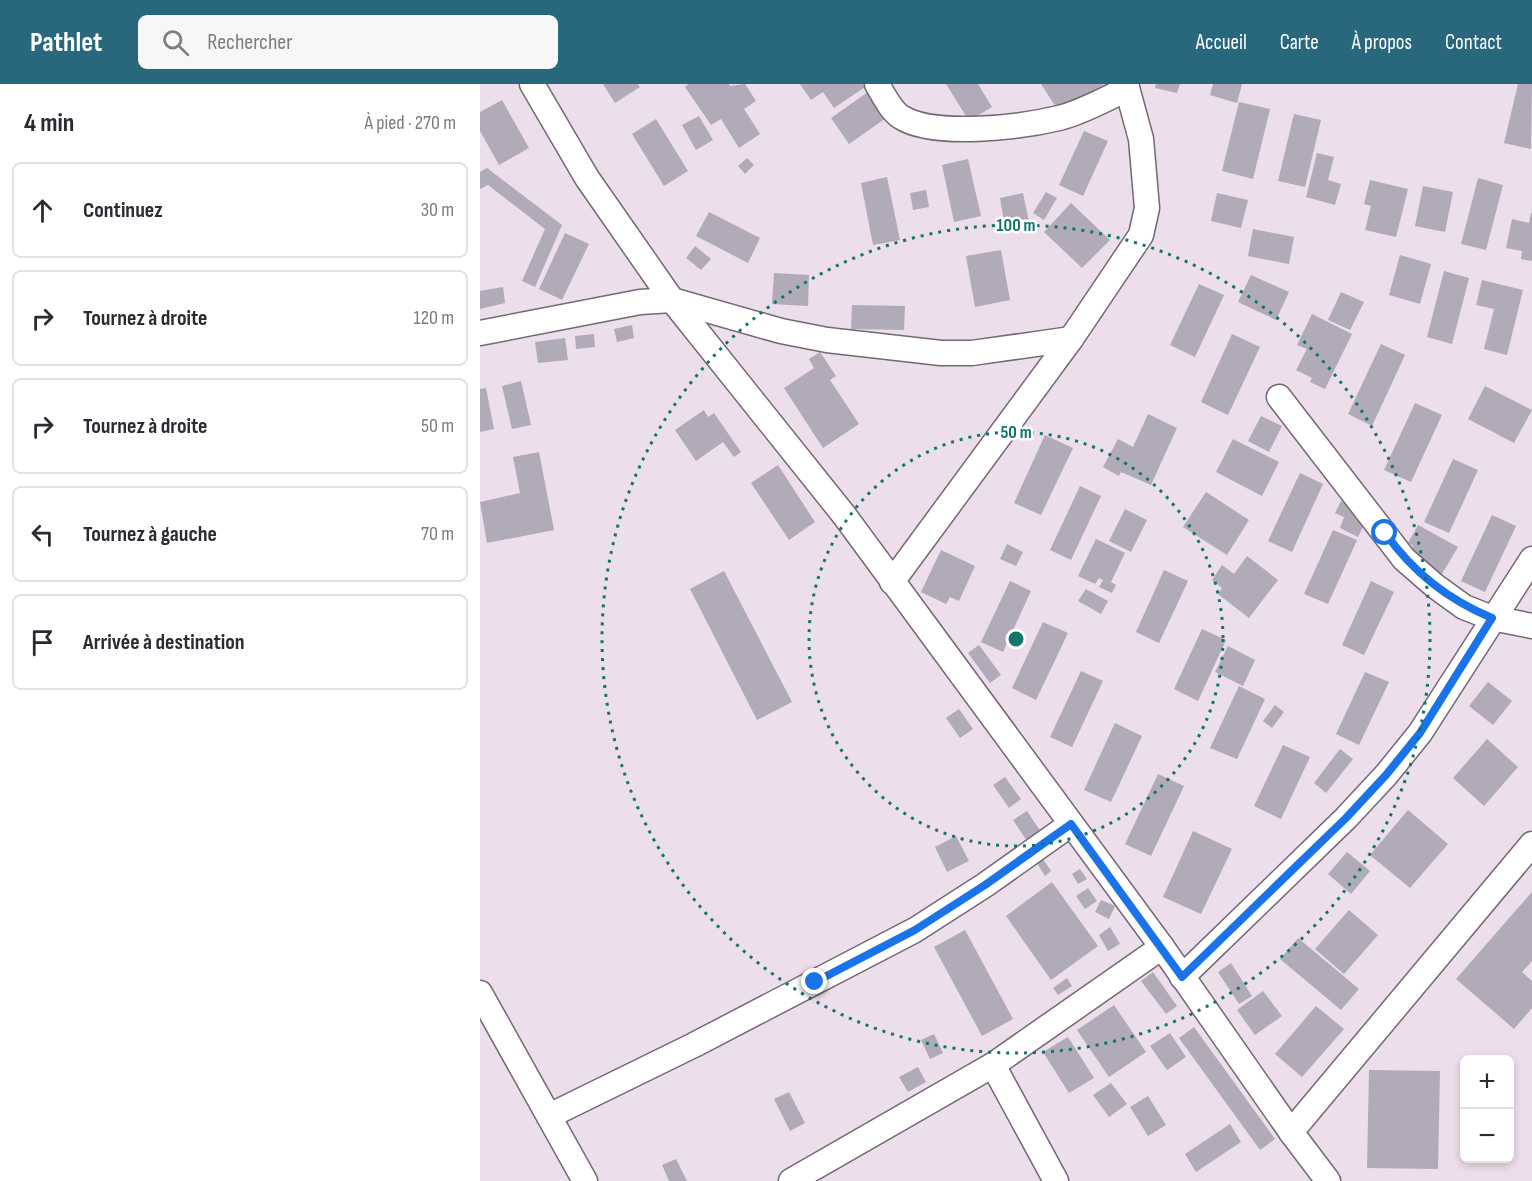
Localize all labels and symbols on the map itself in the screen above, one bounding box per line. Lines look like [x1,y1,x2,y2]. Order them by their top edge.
text: 100 m [997,215,1036,236]
text: 50 m [1000,422,1032,443]
route start [1371,519,1397,545]
centre of rings [1006,629,1026,649]
route end [801,968,827,994]

